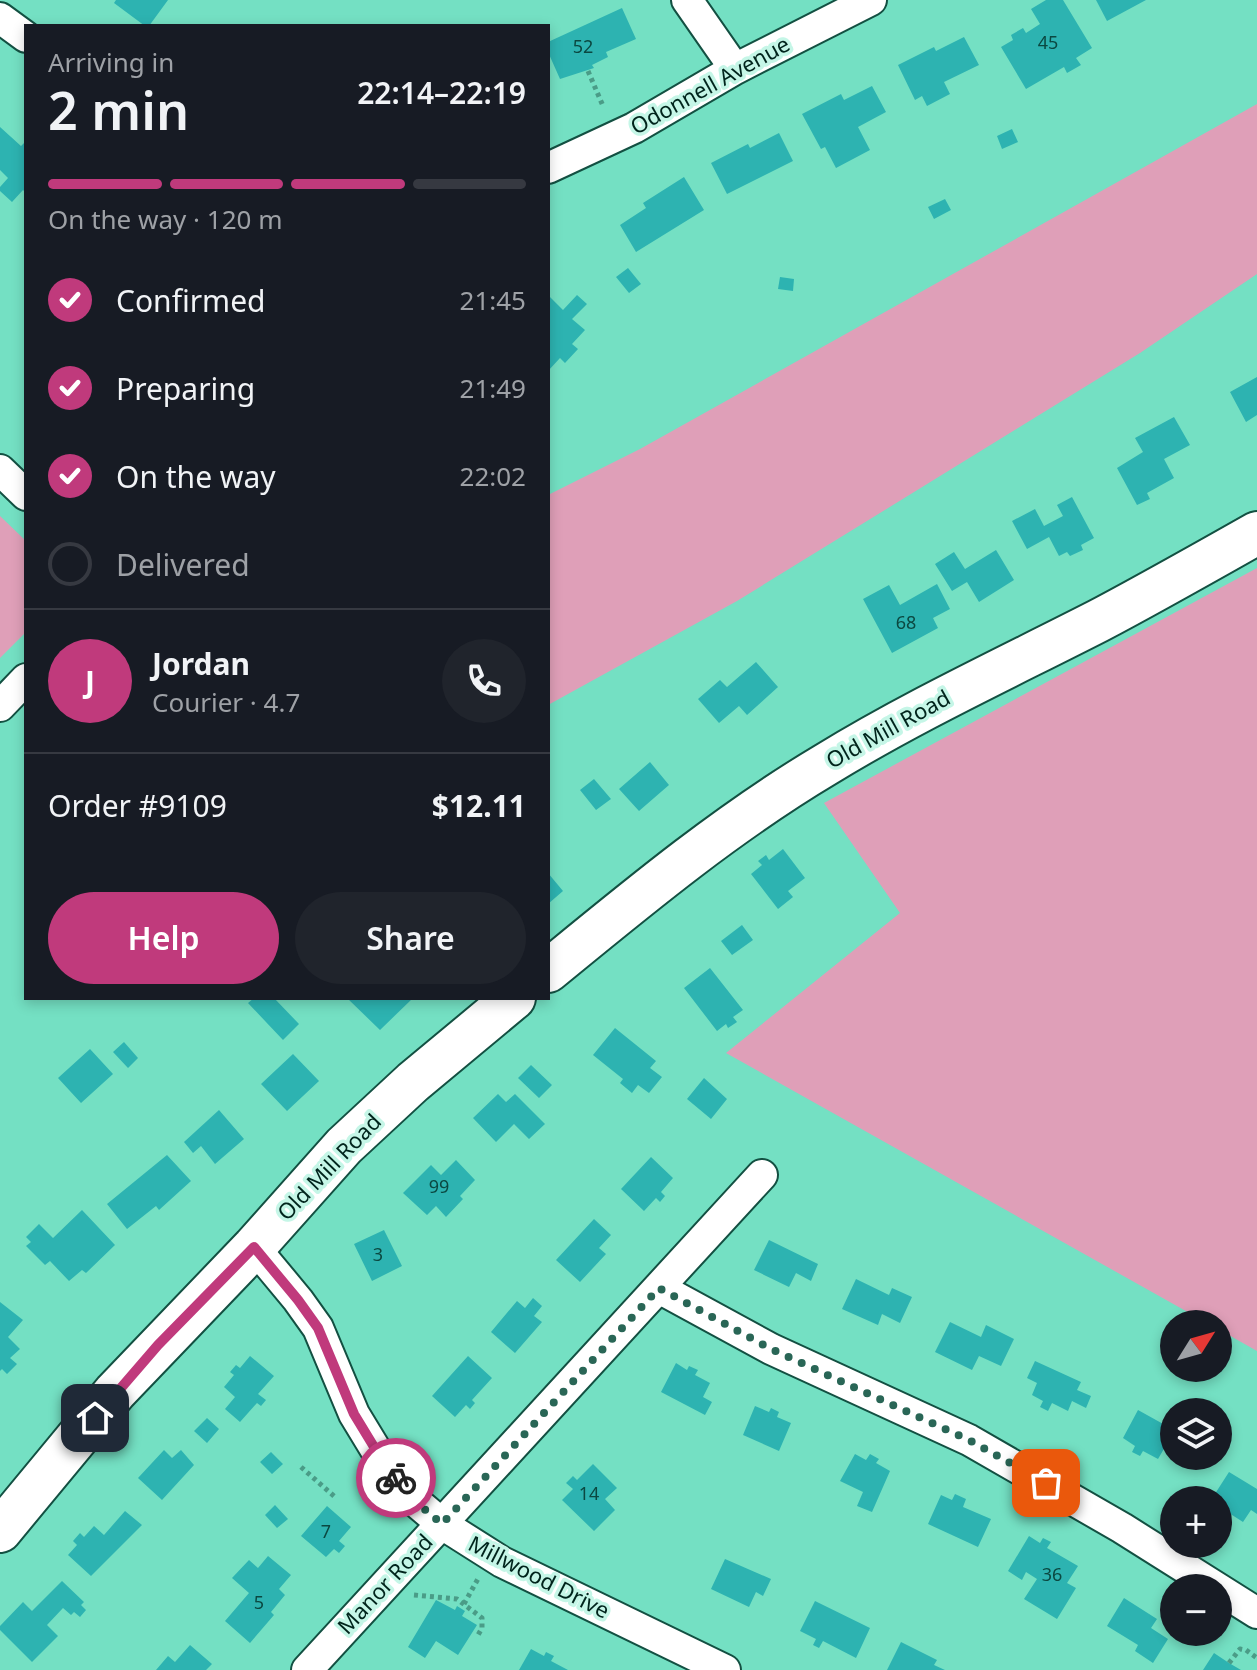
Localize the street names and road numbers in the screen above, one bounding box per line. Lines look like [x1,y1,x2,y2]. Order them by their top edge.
street label: Odonnell Avenue [624,28,795,140]
street label: Old Mill Road [820,682,955,775]
street label: Old Mill Road [270,1106,387,1226]
street label: Manor Road [330,1527,439,1640]
street label: Millwood Drive [464,1528,615,1625]

